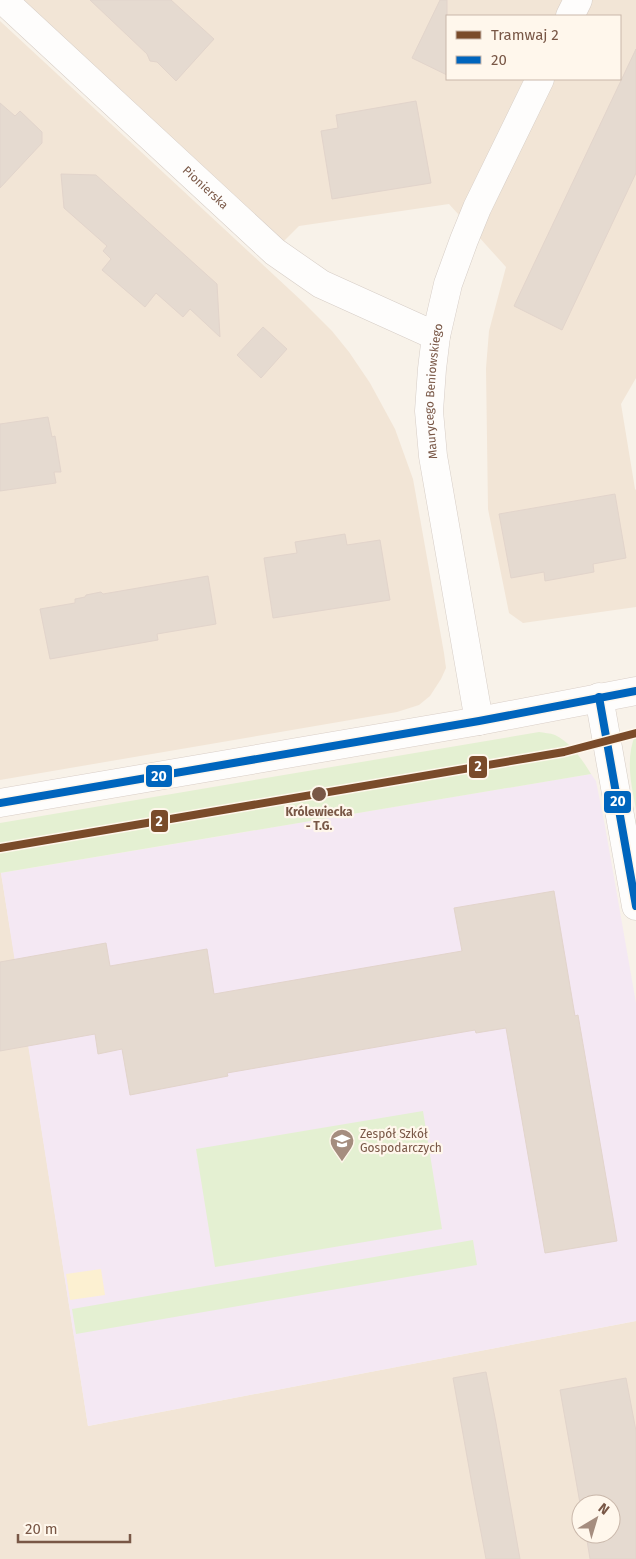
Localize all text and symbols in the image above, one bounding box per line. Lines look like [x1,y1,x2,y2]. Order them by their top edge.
legend [446,15,621,80]
text: Tramwaj 2 [491,26,559,44]
text: 20 [491,51,507,69]
street label: Pionierska [180,163,231,212]
street label: Maurycego Beniowskiego [422,322,446,460]
line badge: 2 [468,755,488,779]
text: 2 [474,758,482,775]
line badge: 20 [145,764,173,788]
text: 20 [151,768,167,785]
marker: Królewiecka - T.G. [310,785,328,803]
line badge: 20 [603,790,632,814]
text: 20 [610,793,626,810]
place label: Królewiecka - T.G. [286,805,353,833]
line badge: 2 [150,809,169,833]
text: 2 [155,813,163,830]
place label: Zespół Szkół Gospodarczych [360,1127,442,1155]
school or university icon: Zespół Szkół Gospodarczych [329,1128,355,1162]
north arrow [571,1494,621,1544]
text: N [595,1500,613,1519]
scale bar [18,1512,130,1544]
text: 20 m [25,1520,58,1538]

